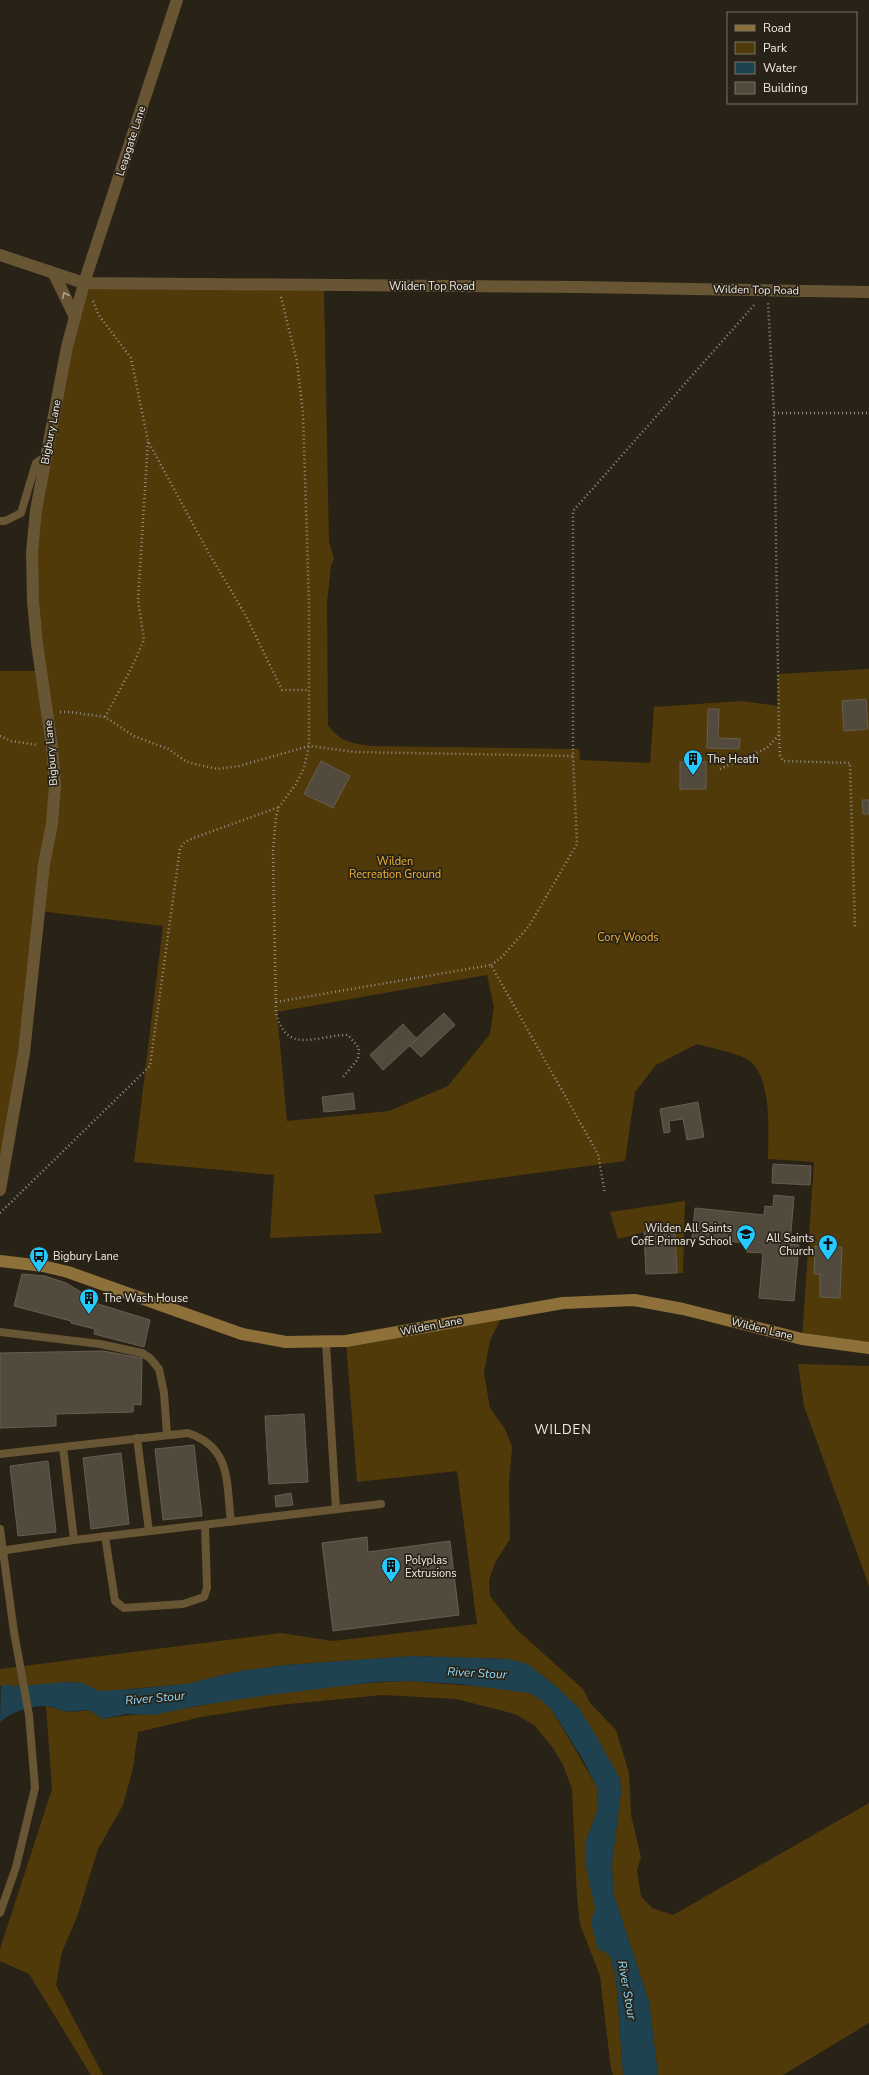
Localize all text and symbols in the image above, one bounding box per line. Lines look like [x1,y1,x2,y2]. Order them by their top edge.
legend [727,12,857,104]
text: Road [763,20,791,36]
text: Park [763,40,788,56]
text: Water [763,60,797,76]
text: Building [763,80,808,96]
street label: Leapgate Lane [113,104,149,178]
street label: Wilden Top Road [389,279,475,294]
street label: Wilden Top Road [713,282,799,298]
one-way arrow [62,292,70,299]
street label: Bigbury Lane [37,398,65,466]
street label: Bigbury Lane [41,719,61,786]
building icon: The Heath [682,748,704,776]
place label: The Heath [707,752,759,767]
park label: Wilden Recreation Ground [349,854,441,882]
park label: Cory Woods [597,930,659,945]
place label: Wilden All Saints CofE Primary School [631,1221,733,1249]
school or university icon: Wilden All Saints CofE Primary School [735,1223,757,1251]
place label: All Saints Church [766,1231,814,1259]
church icon: All Saints Church [817,1233,839,1261]
bus stop icon: Bigbury Lane [28,1245,50,1273]
place label: Bigbury Lane [53,1249,119,1264]
building icon: The Wash House [78,1287,100,1315]
place label: The Wash House [103,1291,188,1306]
street label: Wilden Lane [399,1313,464,1339]
street label: Wilden Lane [730,1314,795,1344]
district label: WILDEN [534,1421,592,1439]
place label: Polyplas Extrusions [405,1553,457,1581]
building icon: Polyplas Extrusions [380,1555,402,1583]
water label: River Stour [447,1663,508,1683]
water label: River Stour [124,1687,186,1709]
water label: River Stour [614,1959,640,2022]

